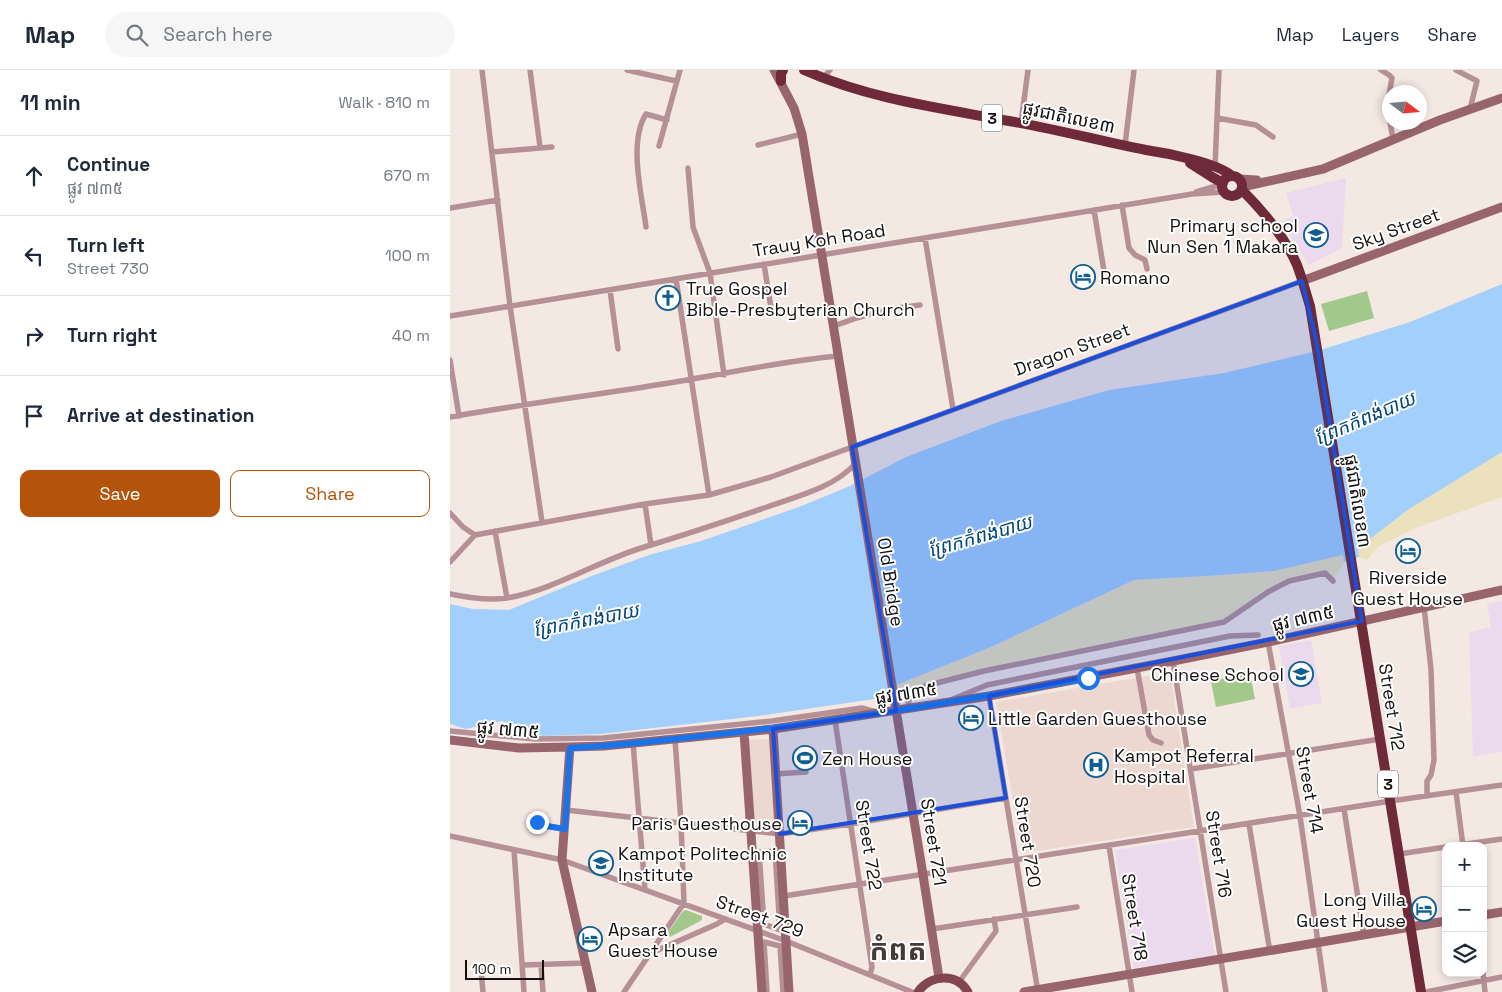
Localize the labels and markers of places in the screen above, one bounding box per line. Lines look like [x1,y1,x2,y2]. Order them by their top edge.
place label: Primary school Nun Sen 1 Makara [1147,214,1298,258]
school or university icon: Primary school Nun Sen 1 Makara [1303,222,1329,248]
hotel icon: Romano [1070,264,1096,290]
place label: Romano [1100,266,1170,289]
place label: True Gospel Bible-Presbyterian Church [686,277,915,321]
church icon: True Gospel Bible-Presbyterian Church [655,285,681,311]
hotel icon: Riverside Guest House [1395,538,1421,564]
place label: Riverside Guest House [1353,566,1463,610]
school or university icon: Chinese School [1288,661,1314,687]
place label: Chinese School [1151,663,1284,686]
hotel icon: Little Garden Guesthouse [958,705,984,731]
place label: Little Garden Guesthouse [988,707,1207,730]
place label: Kampot Referral Hospital [1114,744,1254,788]
sports icon: Zen House [792,745,818,771]
place label: Zen House [822,747,913,770]
hospital icon: Kampot Referral Hospital [1083,752,1109,778]
hotel icon: Paris Guesthouse [787,810,813,836]
place label: Paris Guesthouse [631,812,782,835]
place label: Kampot Politechnic Institute [618,842,787,886]
school or university icon: Kampot Politechnic Institute [588,850,614,876]
place label: Long Villa Guest House [1296,888,1406,932]
hotel icon: Long Villa Guest House [1411,896,1437,922]
place label: Apsara Guest House [608,918,718,962]
hotel icon: Apsara Guest House [577,926,603,952]

